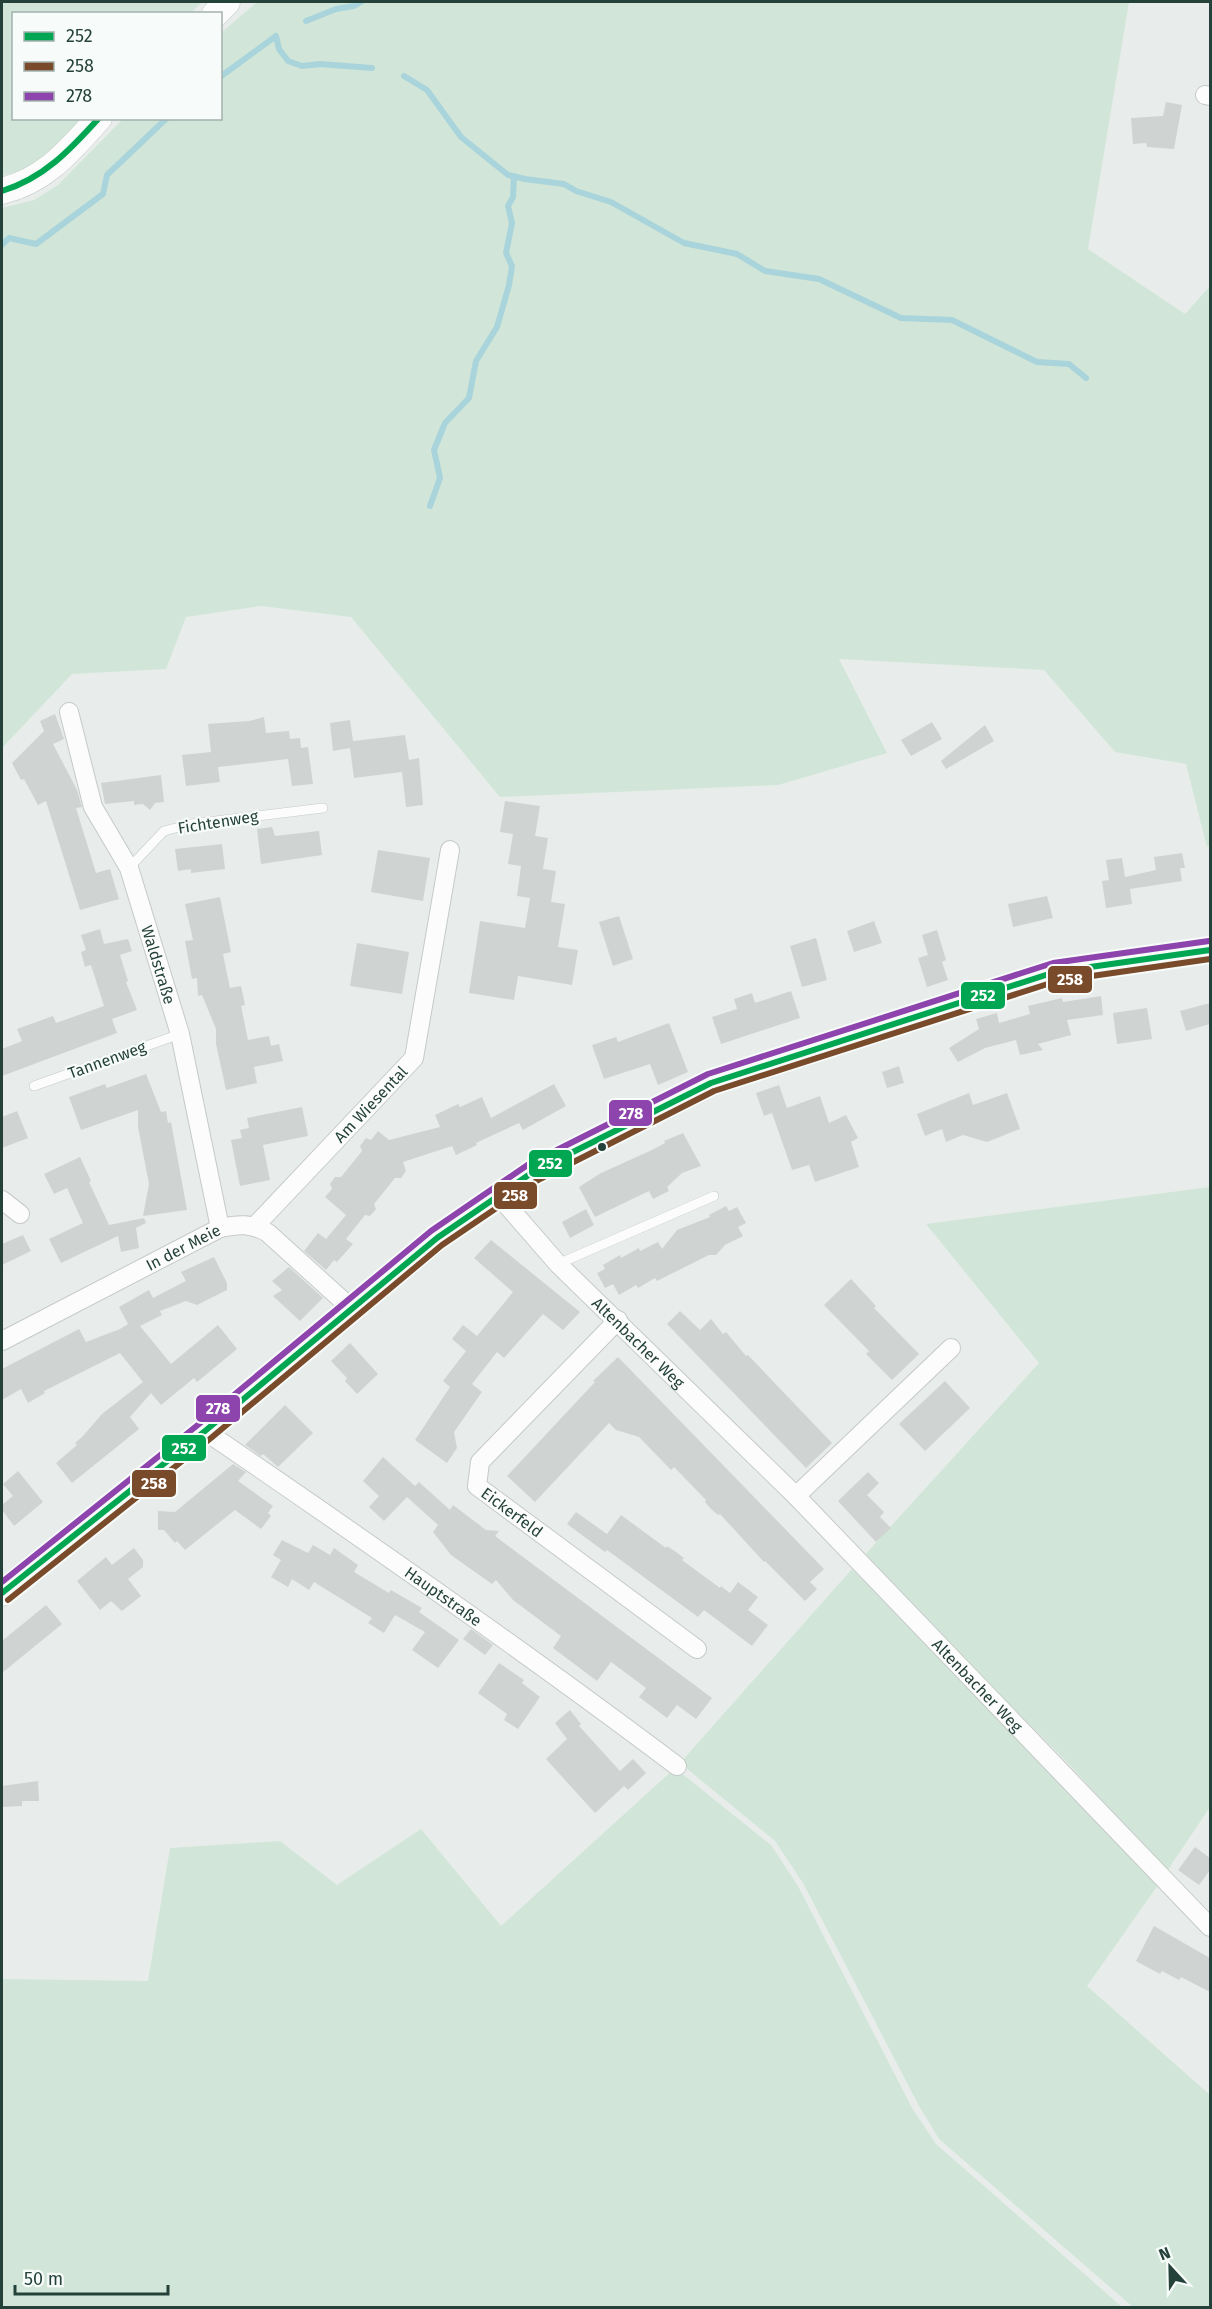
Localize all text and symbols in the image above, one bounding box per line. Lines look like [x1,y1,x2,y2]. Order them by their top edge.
legend [12,12,222,120]
text: 252 [66,25,93,47]
text: 258 [66,55,94,77]
text: 278 [66,85,92,107]
street label: Fichtenweg [177,806,260,838]
street label: Waldstraße [138,923,180,1006]
line badge: 258 [1047,965,1093,994]
text: 258 [1057,970,1083,989]
line badge: 252 [960,981,1006,1010]
text: 252 [971,986,995,1005]
street label: Tannenweg [65,1037,149,1083]
street label: Am Wiesental [330,1062,411,1146]
line badge: 278 [608,1099,653,1127]
text: 278 [619,1104,643,1123]
unlabelled marker [596,1141,608,1153]
line badge: 252 [528,1149,573,1178]
text: 252 [538,1154,562,1173]
line badge: 258 [493,1181,538,1210]
text: 258 [502,1186,528,1205]
street label: In der Meie [143,1220,224,1274]
street label: Altenbacher Weg [588,1293,689,1392]
line badge: 278 [195,1394,241,1423]
text: 278 [206,1399,230,1418]
line badge: 252 [161,1434,207,1462]
text: 252 [172,1439,196,1458]
line badge: 258 [131,1469,177,1498]
text: 258 [141,1474,167,1493]
street label: Eickerfeld [478,1483,547,1541]
street label: Hauptstraße [401,1562,486,1630]
street label: Altenbacher Weg [929,1635,1027,1736]
north arrow [1140,2237,1200,2297]
text: N [1156,2243,1173,2264]
scale bar [15,2258,168,2296]
text: 50 m [24,2268,63,2290]

